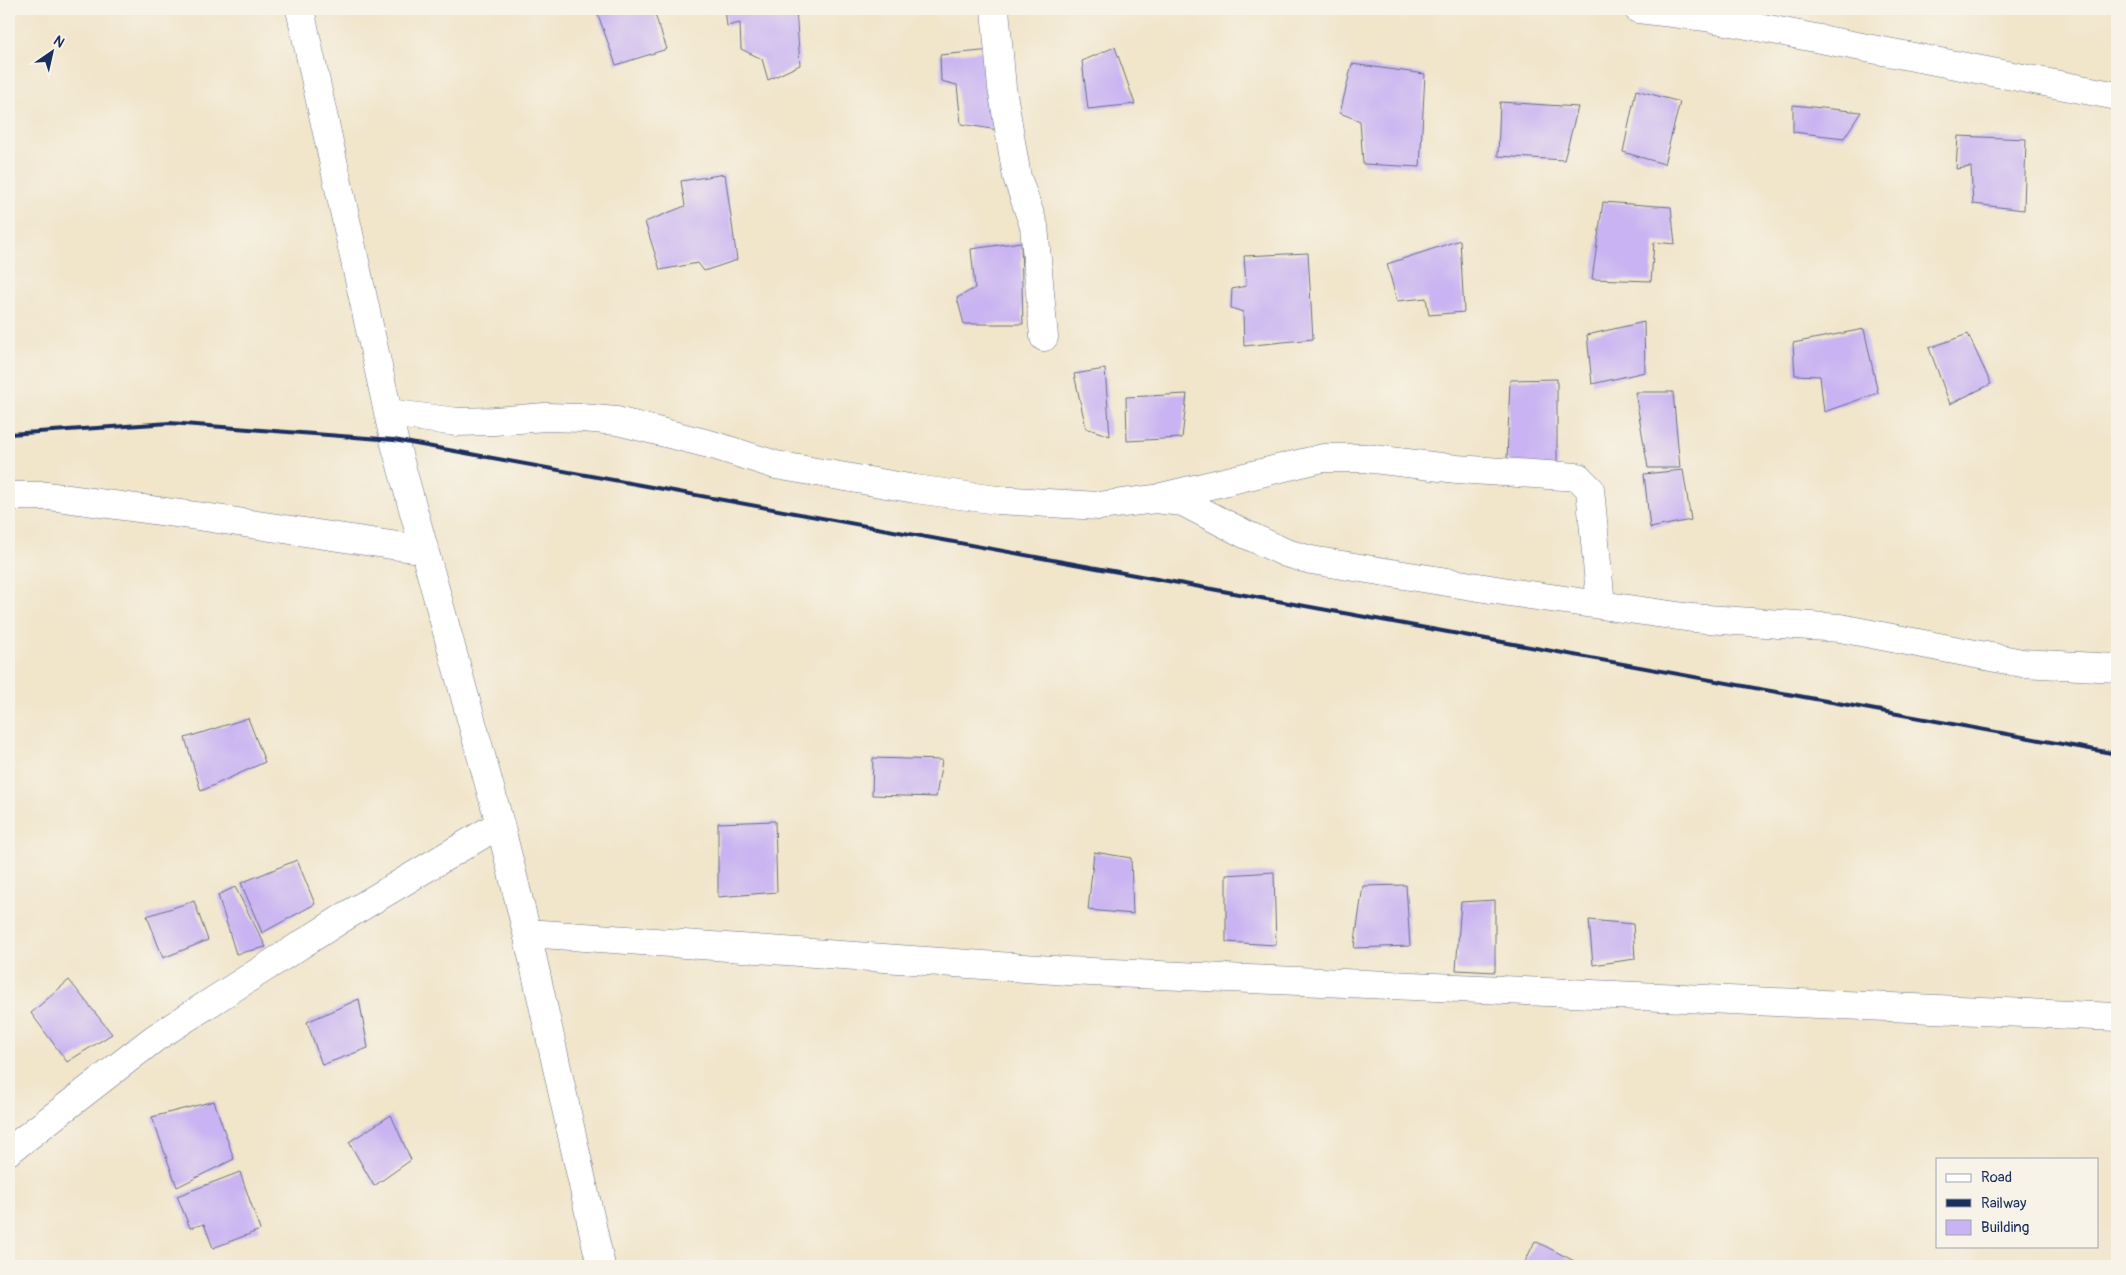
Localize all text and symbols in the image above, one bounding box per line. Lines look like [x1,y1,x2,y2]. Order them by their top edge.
north arrow [28,28,78,78]
text: N [50,32,68,51]
legend [1936,1158,2098,1248]
text: Road [1981,1168,2012,1187]
text: Railway [1981,1194,2027,1213]
text: Building [1981,1218,2029,1237]

